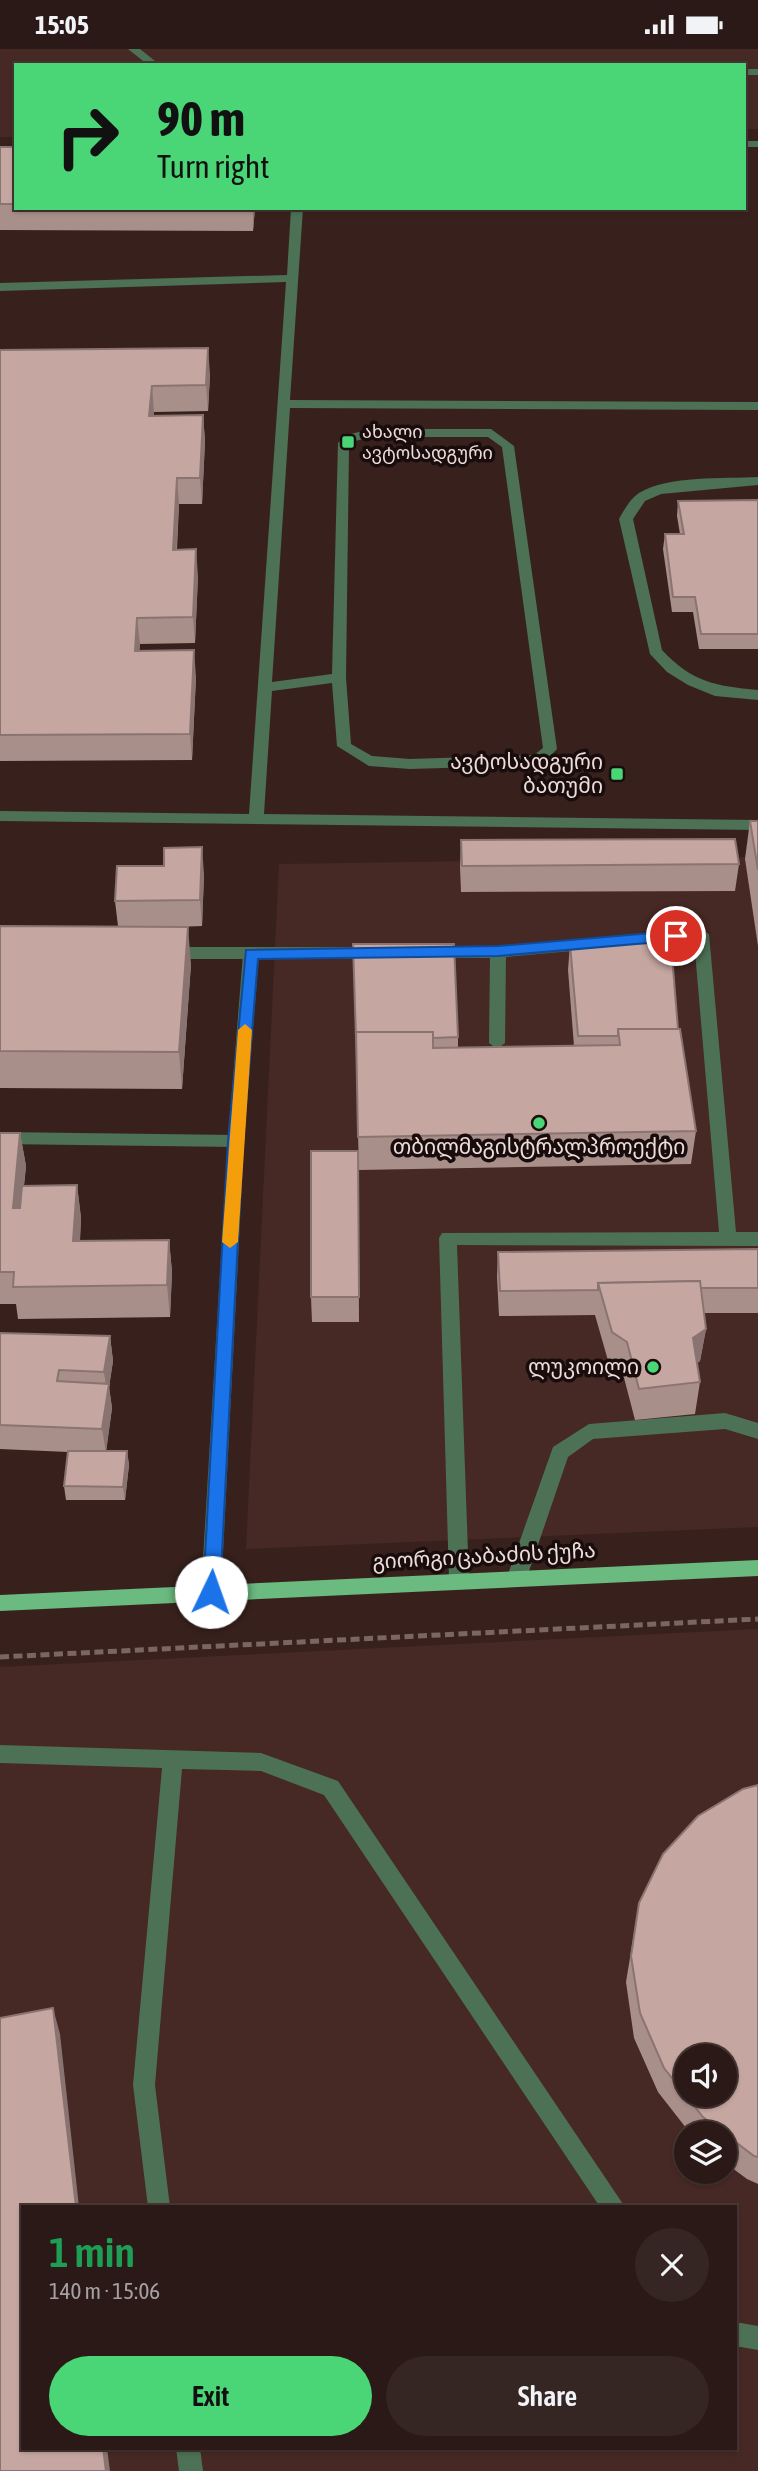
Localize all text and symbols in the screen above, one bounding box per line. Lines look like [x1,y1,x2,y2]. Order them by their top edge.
text: 15:05 [35,10,89,40]
text: 90 m [157,90,245,146]
icon: right [42,91,133,182]
text: Turn right [157,148,270,185]
place label: ახალი ავტოსადგური [362,421,493,464]
marker: ახალი ავტოსადგური [340,434,356,450]
place label: ავტოსადგური ბათუმი [450,749,603,798]
marker: ავტოსადგური ბათუმი [609,766,625,782]
pin [646,906,706,966]
icon: arrive [657,917,695,955]
marker: თბილმაგისტრალპროექტი [531,1115,547,1131]
place label: თბილმაგისტრალპროექტი [393,1134,685,1160]
place label: ლუკოილი [528,1354,639,1380]
marker: ლუკოილი [645,1359,661,1375]
street label: გიორგი ცაბაძის ქუჩა [372,1537,596,1574]
position arrow [174,1555,248,1629]
map controls [674,2044,737,2184]
button: sound [674,2044,737,2107]
button: layers [674,2121,737,2184]
text: 1 min [49,2228,135,2276]
button: close [635,2228,709,2302]
text: 140 m · 15:06 [49,2278,160,2304]
button: Exit [49,2356,372,2436]
button: Share [386,2356,709,2436]

